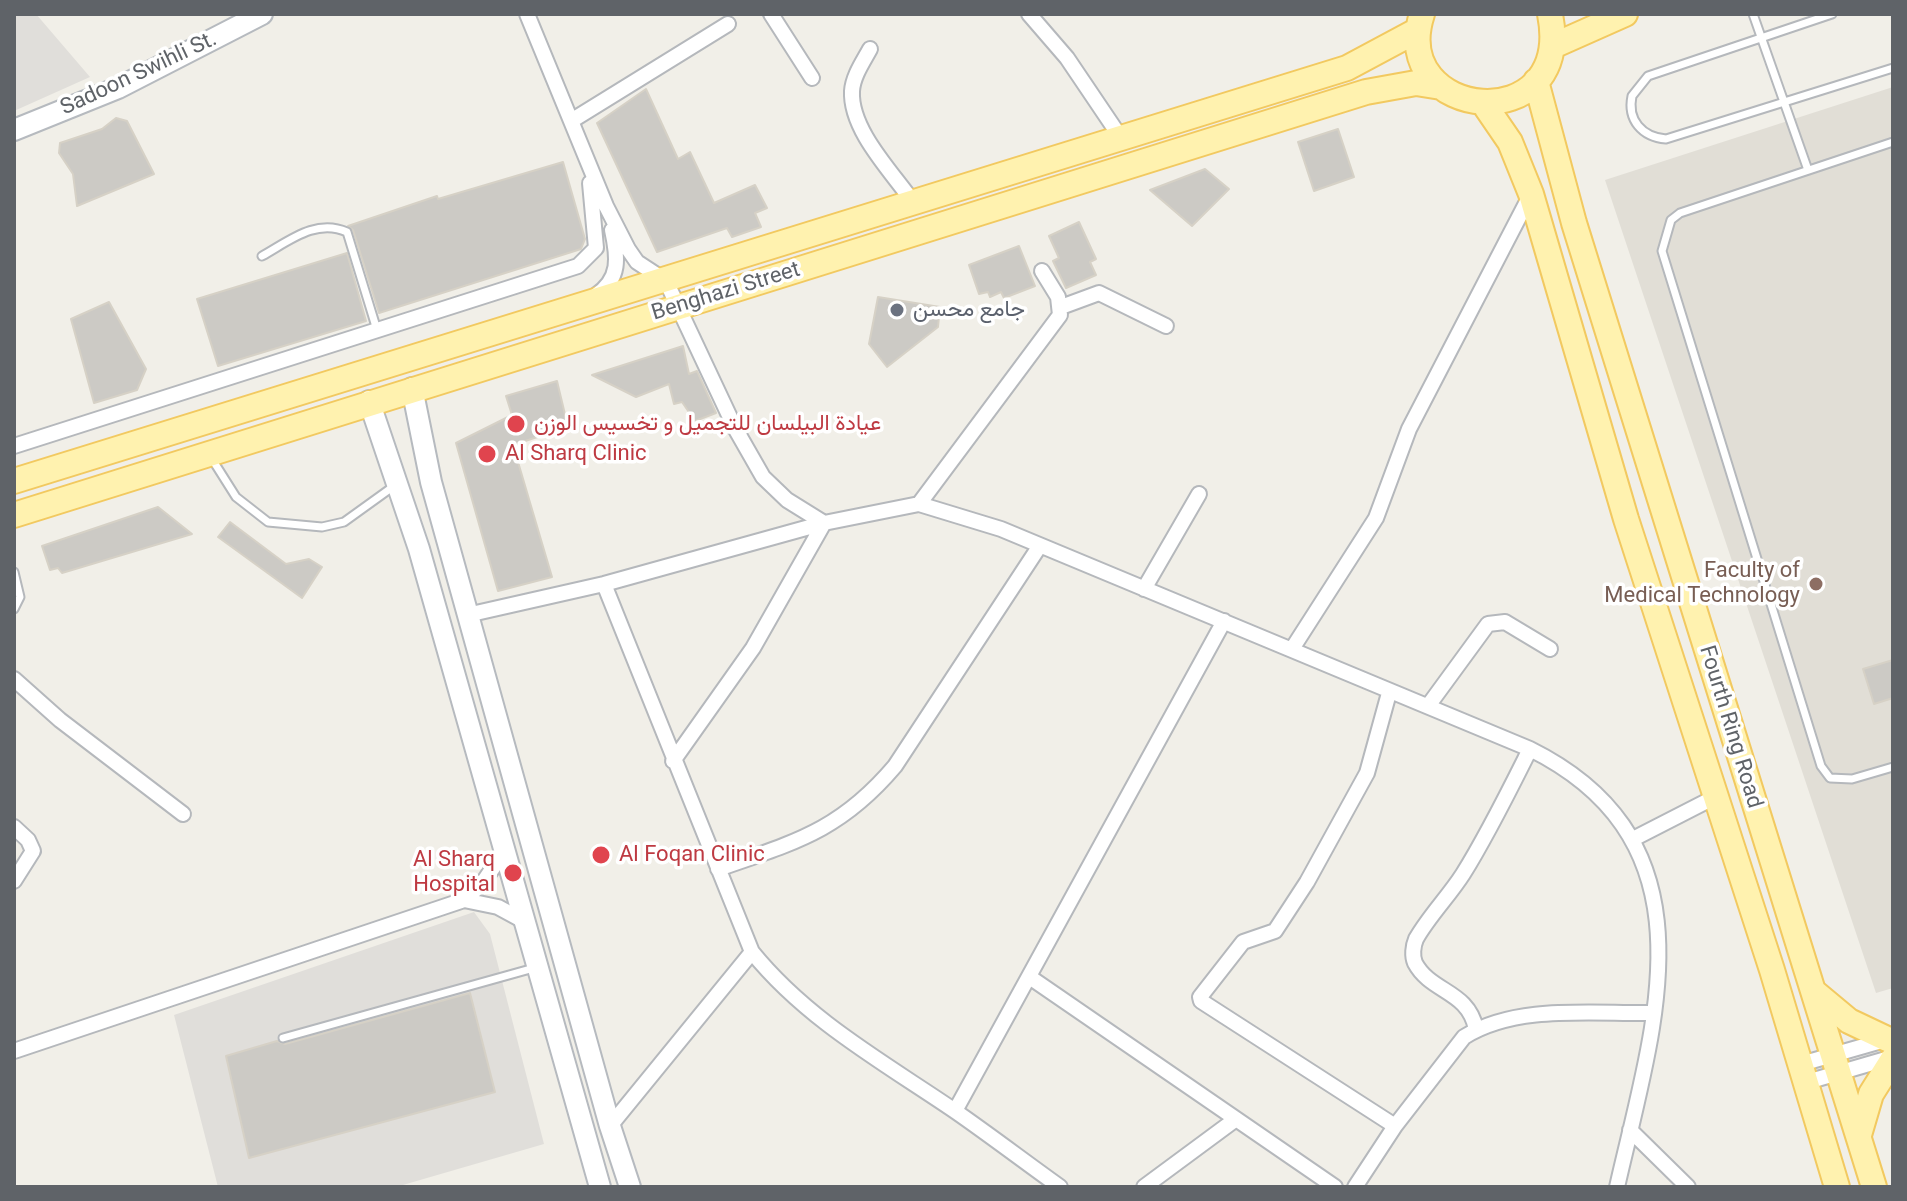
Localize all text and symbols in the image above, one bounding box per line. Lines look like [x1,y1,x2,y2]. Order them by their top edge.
street label: Sadoon Swihli St. [57,26,221,122]
street label: Benghazi Street [649,257,803,327]
place label: جامع محسن [913,297,1025,323]
marker: جامع محسن [888,301,906,319]
place label: عيادة البيلسان للتجميل و تخسيس الوزن [534,411,881,437]
marker: عيادة البيلسان للتجميل و تخسيس الوزن [505,413,527,435]
place label: Al Sharq Clinic [505,441,647,467]
marker: Al Sharq Clinic [476,443,498,465]
place label: Faculty of Medical Technology [1604,558,1800,610]
marker: Faculty of Medical Technology [1807,575,1825,593]
street label: Fourth Ring Road [1693,642,1767,812]
place label: Al Foqan Clinic [619,842,765,868]
marker: Al Foqan Clinic [590,844,612,866]
place label: Al Sharq Hospital [413,847,495,898]
marker: Al Sharq Hospital [502,862,524,884]

